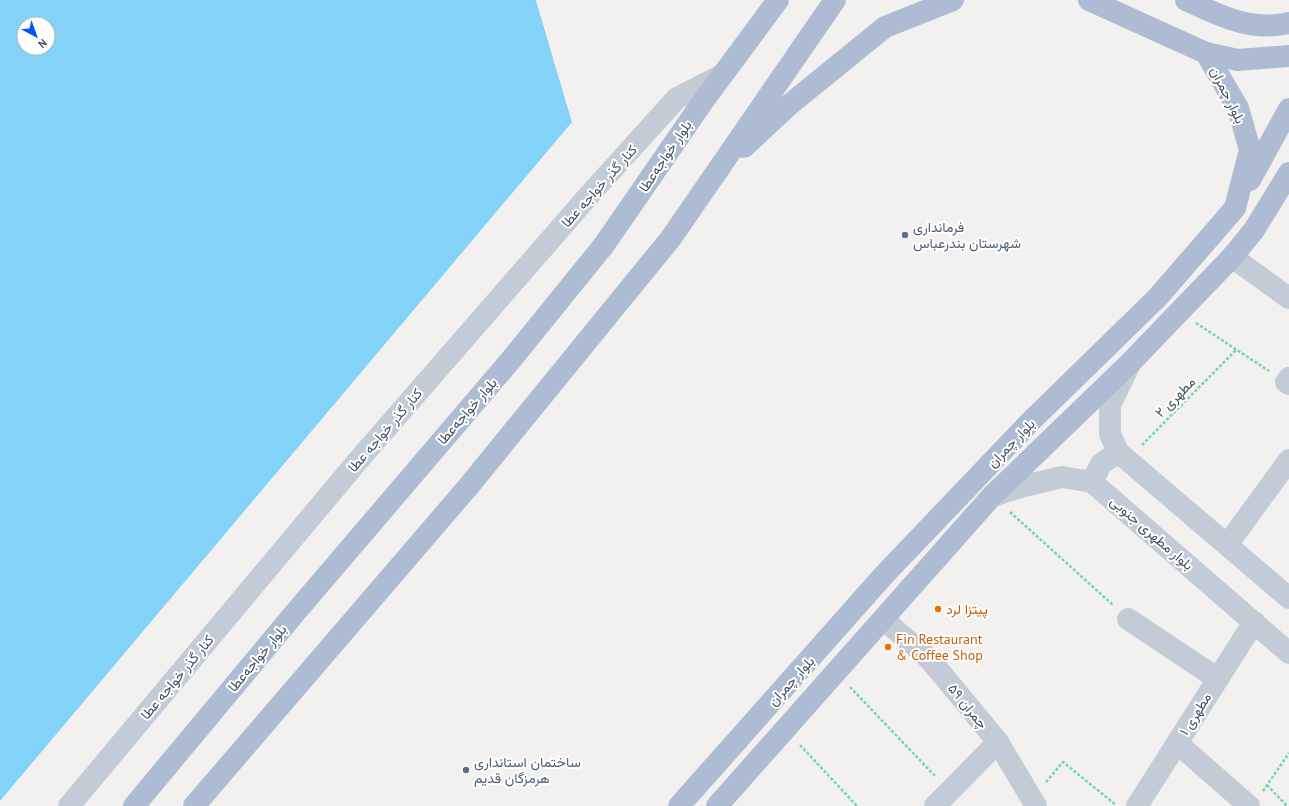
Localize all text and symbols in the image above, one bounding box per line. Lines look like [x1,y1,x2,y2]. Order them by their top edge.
north arrow [16,16,56,56]
text: N [35,36,50,51]
street label: بلوار چمران [1206,64,1249,127]
street label: بلوار خواجه‌عطا [634,117,696,195]
street label: کنار گذر خواجه عطا [557,141,641,231]
place label: فرمانداری شهرستان بندرعباس [913,218,1021,252]
marker: فرمانداری شهرستان بندرعباس [900,230,910,240]
street label: مطهری ۲ [1151,373,1199,421]
street label: بلوار خواجه‌عطا [433,374,501,448]
street label: کنار گذر خواجه عطا [344,384,426,476]
street label: بلوار چمران [983,415,1039,472]
street label: بلوار مطهری جنوبی [1107,492,1197,574]
place label: پیتزا لرد [946,600,988,619]
marker: پیتزا لرد [933,604,943,614]
street label: بلوار خواجه‌عطا [224,621,290,695]
place label: Fin Restaurant & Coffee Shop [896,630,983,664]
street label: کنار گذر خواجه عطا [136,631,218,723]
marker: Fin Restaurant & Coffee Shop [883,642,893,652]
street label: بلوار چمران [764,652,819,710]
street label: چمران ۵۹ [943,680,992,733]
street label: مطهری ۱ [1175,689,1215,739]
place label: ساختمان استانداری هرمزگان قدیم [474,753,581,787]
marker: ساختمان استانداری هرمزگان قدیم [461,765,471,775]

